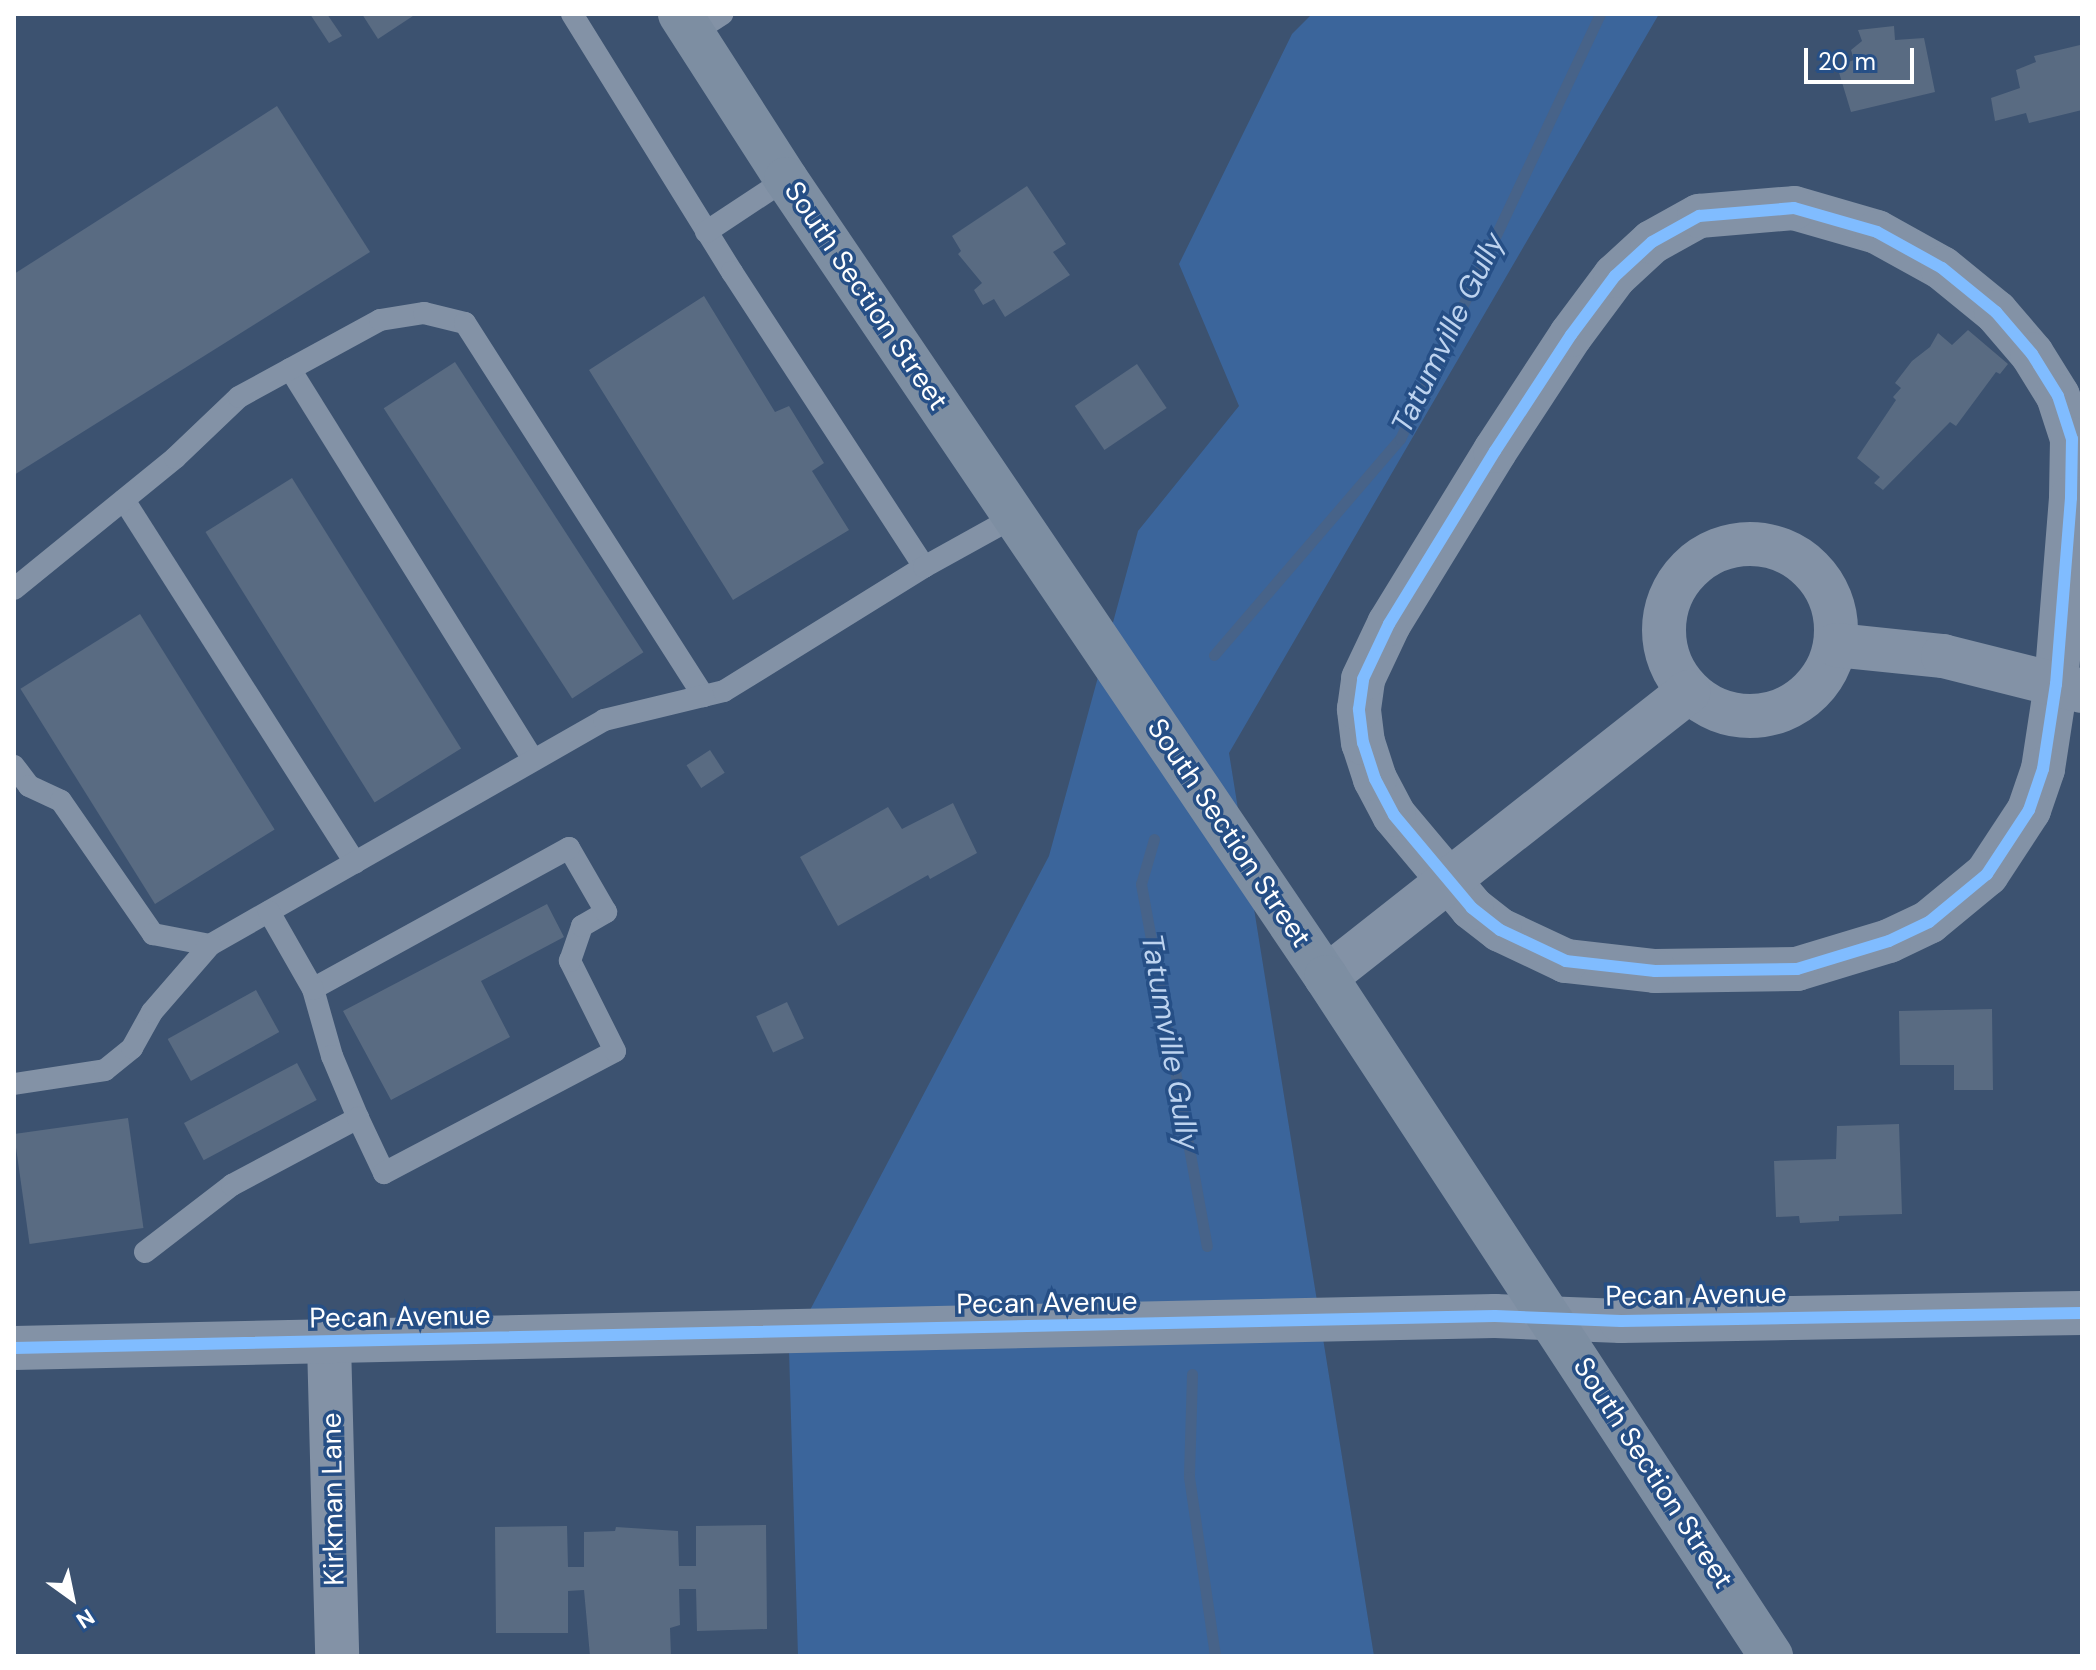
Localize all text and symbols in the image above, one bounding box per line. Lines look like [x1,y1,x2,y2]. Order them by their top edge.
scale bar [1808,32,1918,82]
text: 20 m [1818,46,1876,77]
street label: South Section Street [777,175,955,417]
water label: Tatumville Gully [1384,227,1512,439]
street label: South Section Street [1140,712,1318,954]
water label: Tatumville Gully [1133,931,1207,1153]
street label: Pecan Avenue [1605,1277,1787,1313]
street label: Pecan Avenue [956,1285,1138,1321]
street label: Pecan Avenue [309,1299,491,1335]
street label: South Section Street [1566,1351,1740,1595]
street label: Kirkman Lane [315,1412,351,1586]
north arrow [32,1558,112,1638]
text: N [71,1602,100,1635]

